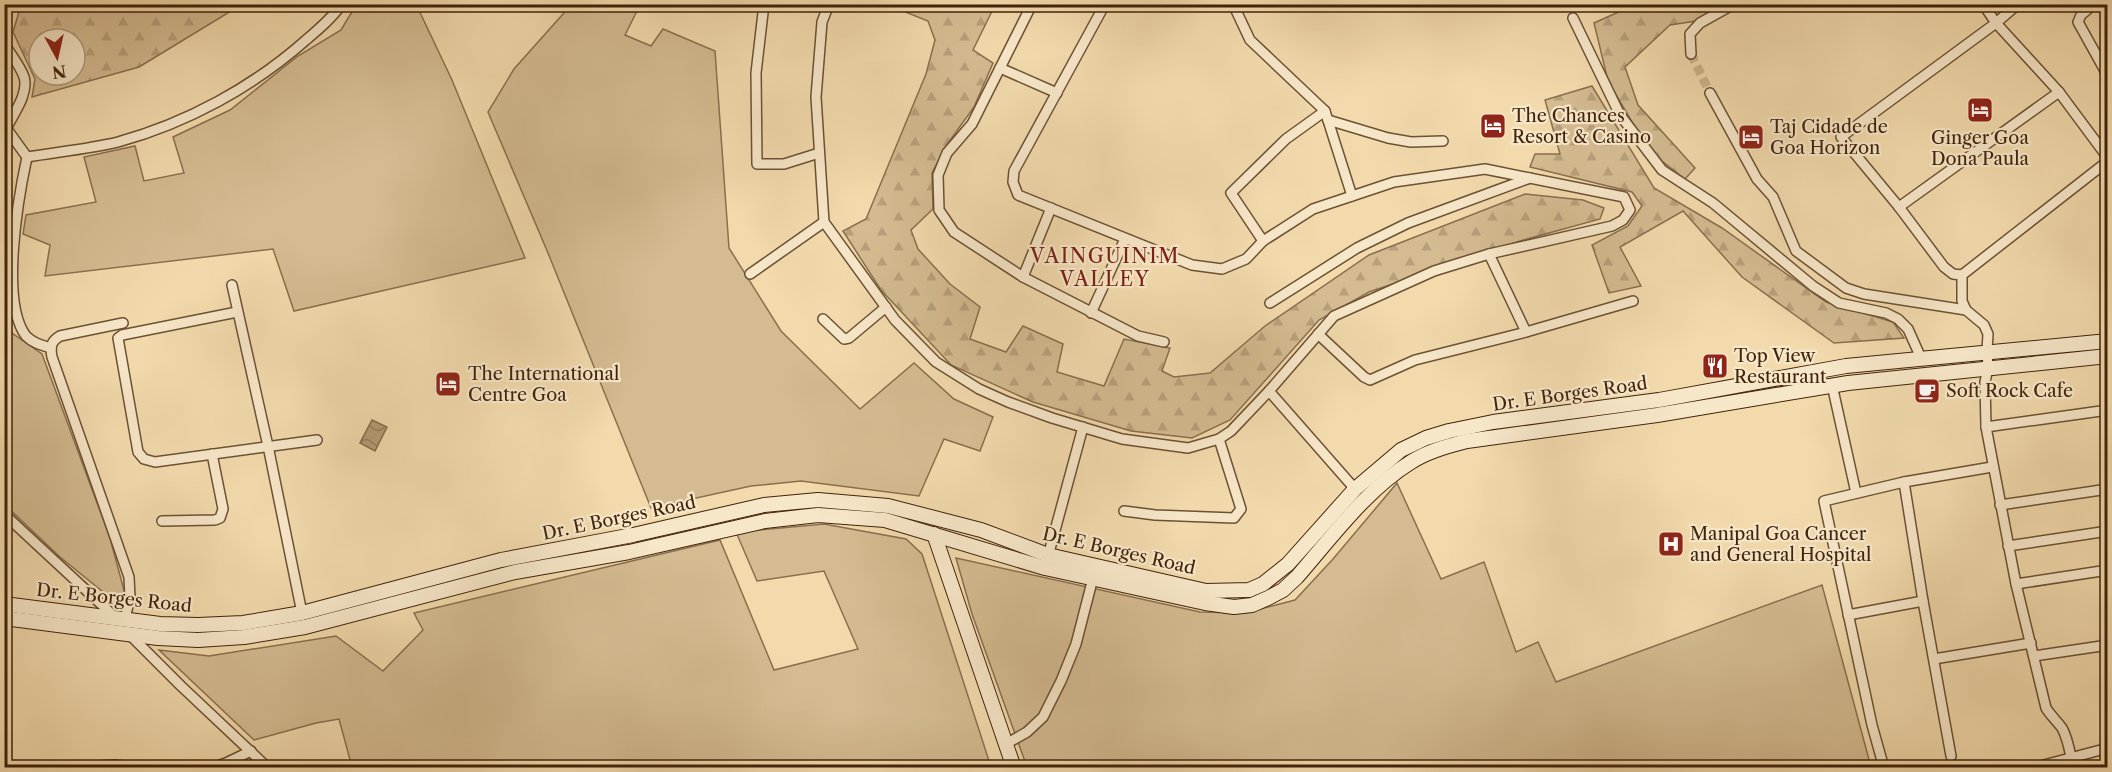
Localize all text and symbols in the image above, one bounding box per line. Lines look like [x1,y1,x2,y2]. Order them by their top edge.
north arrow [27,27,87,87]
text: N [51,61,67,83]
hotel icon: Ginger Goa Dona Paula [1965,95,1995,125]
place label: The Chances Resort & Casino [1512,105,1651,148]
hotel icon: The Chances Resort & Casino [1478,111,1508,141]
place label: Taj Cidade de Goa Horizon [1770,116,1888,159]
hotel icon: Taj Cidade de Goa Horizon [1736,122,1766,152]
place label: Ginger Goa Dona Paula [1931,127,2030,170]
district label: VAINGUINIM VALLEY [1029,244,1180,291]
place label: Top View Restaurant [1734,345,1827,388]
restaurant icon: Top View Restaurant [1700,351,1730,381]
place label: The International Centre Goa [468,363,619,406]
hotel icon: The International Centre Goa [433,369,463,399]
street label: Dr. E Borges Road [1491,372,1649,416]
cafe icon: Soft Rock Cafe [1912,376,1942,406]
place label: Soft Rock Cafe [1946,380,2073,402]
street label: Dr. E Borges Road [540,491,698,545]
street label: Dr. E Borges Road [1040,523,1198,579]
place label: Manipal Goa Cancer and General Hospital [1690,523,1871,566]
hospital icon: Manipal Goa Cancer and General Hospital [1656,529,1686,559]
street label: Dr. E Borges Road [35,579,193,617]

